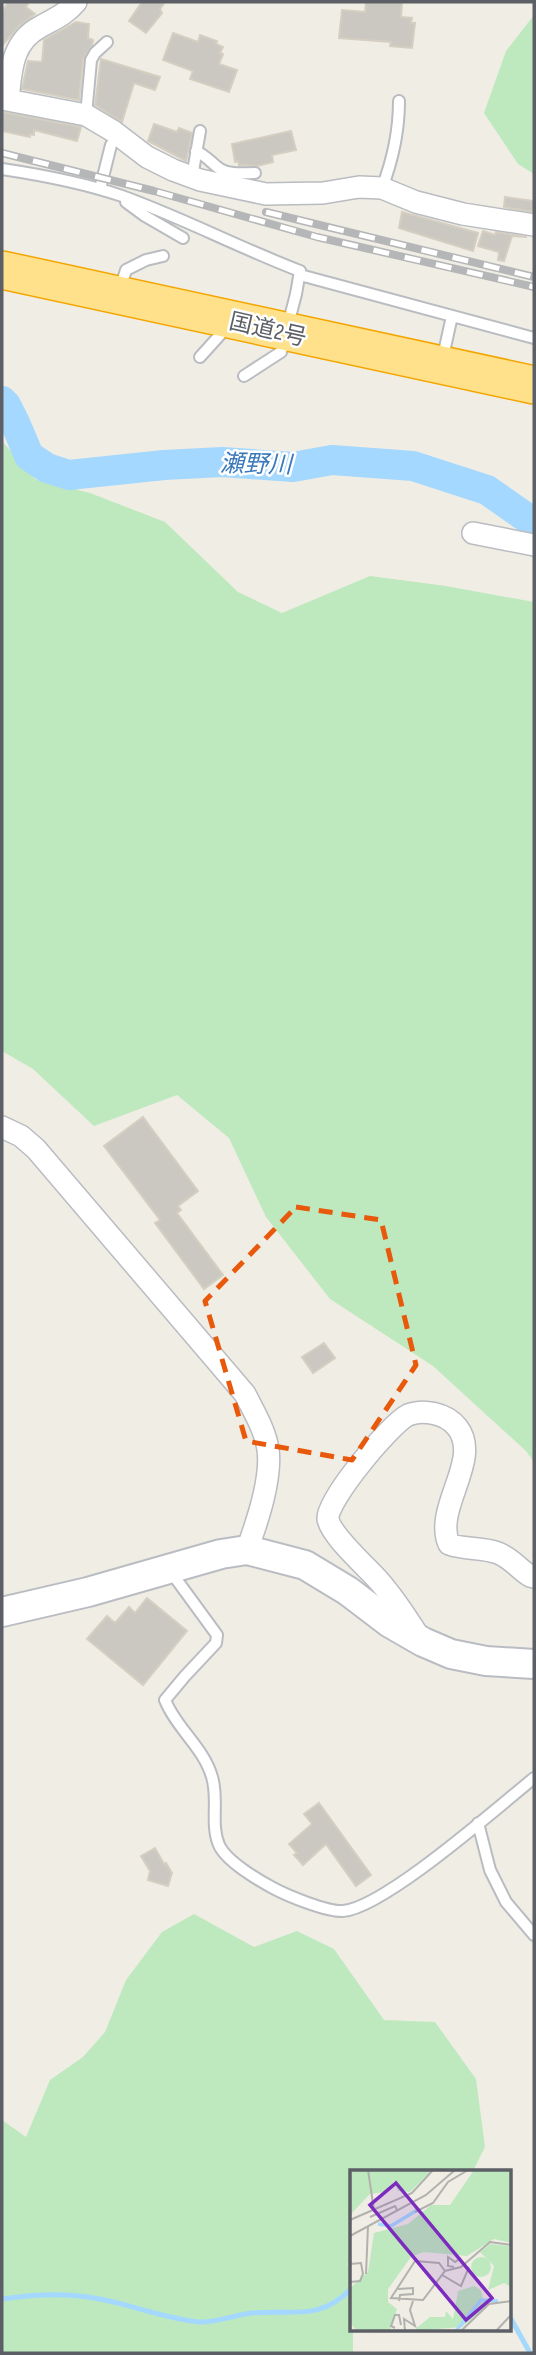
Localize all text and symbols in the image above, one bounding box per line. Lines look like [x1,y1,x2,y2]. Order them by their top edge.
street label: 国道2号 [226,308,309,352]
water label: 瀬野川 [220,449,295,480]
inset map [350,2170,512,2330]

